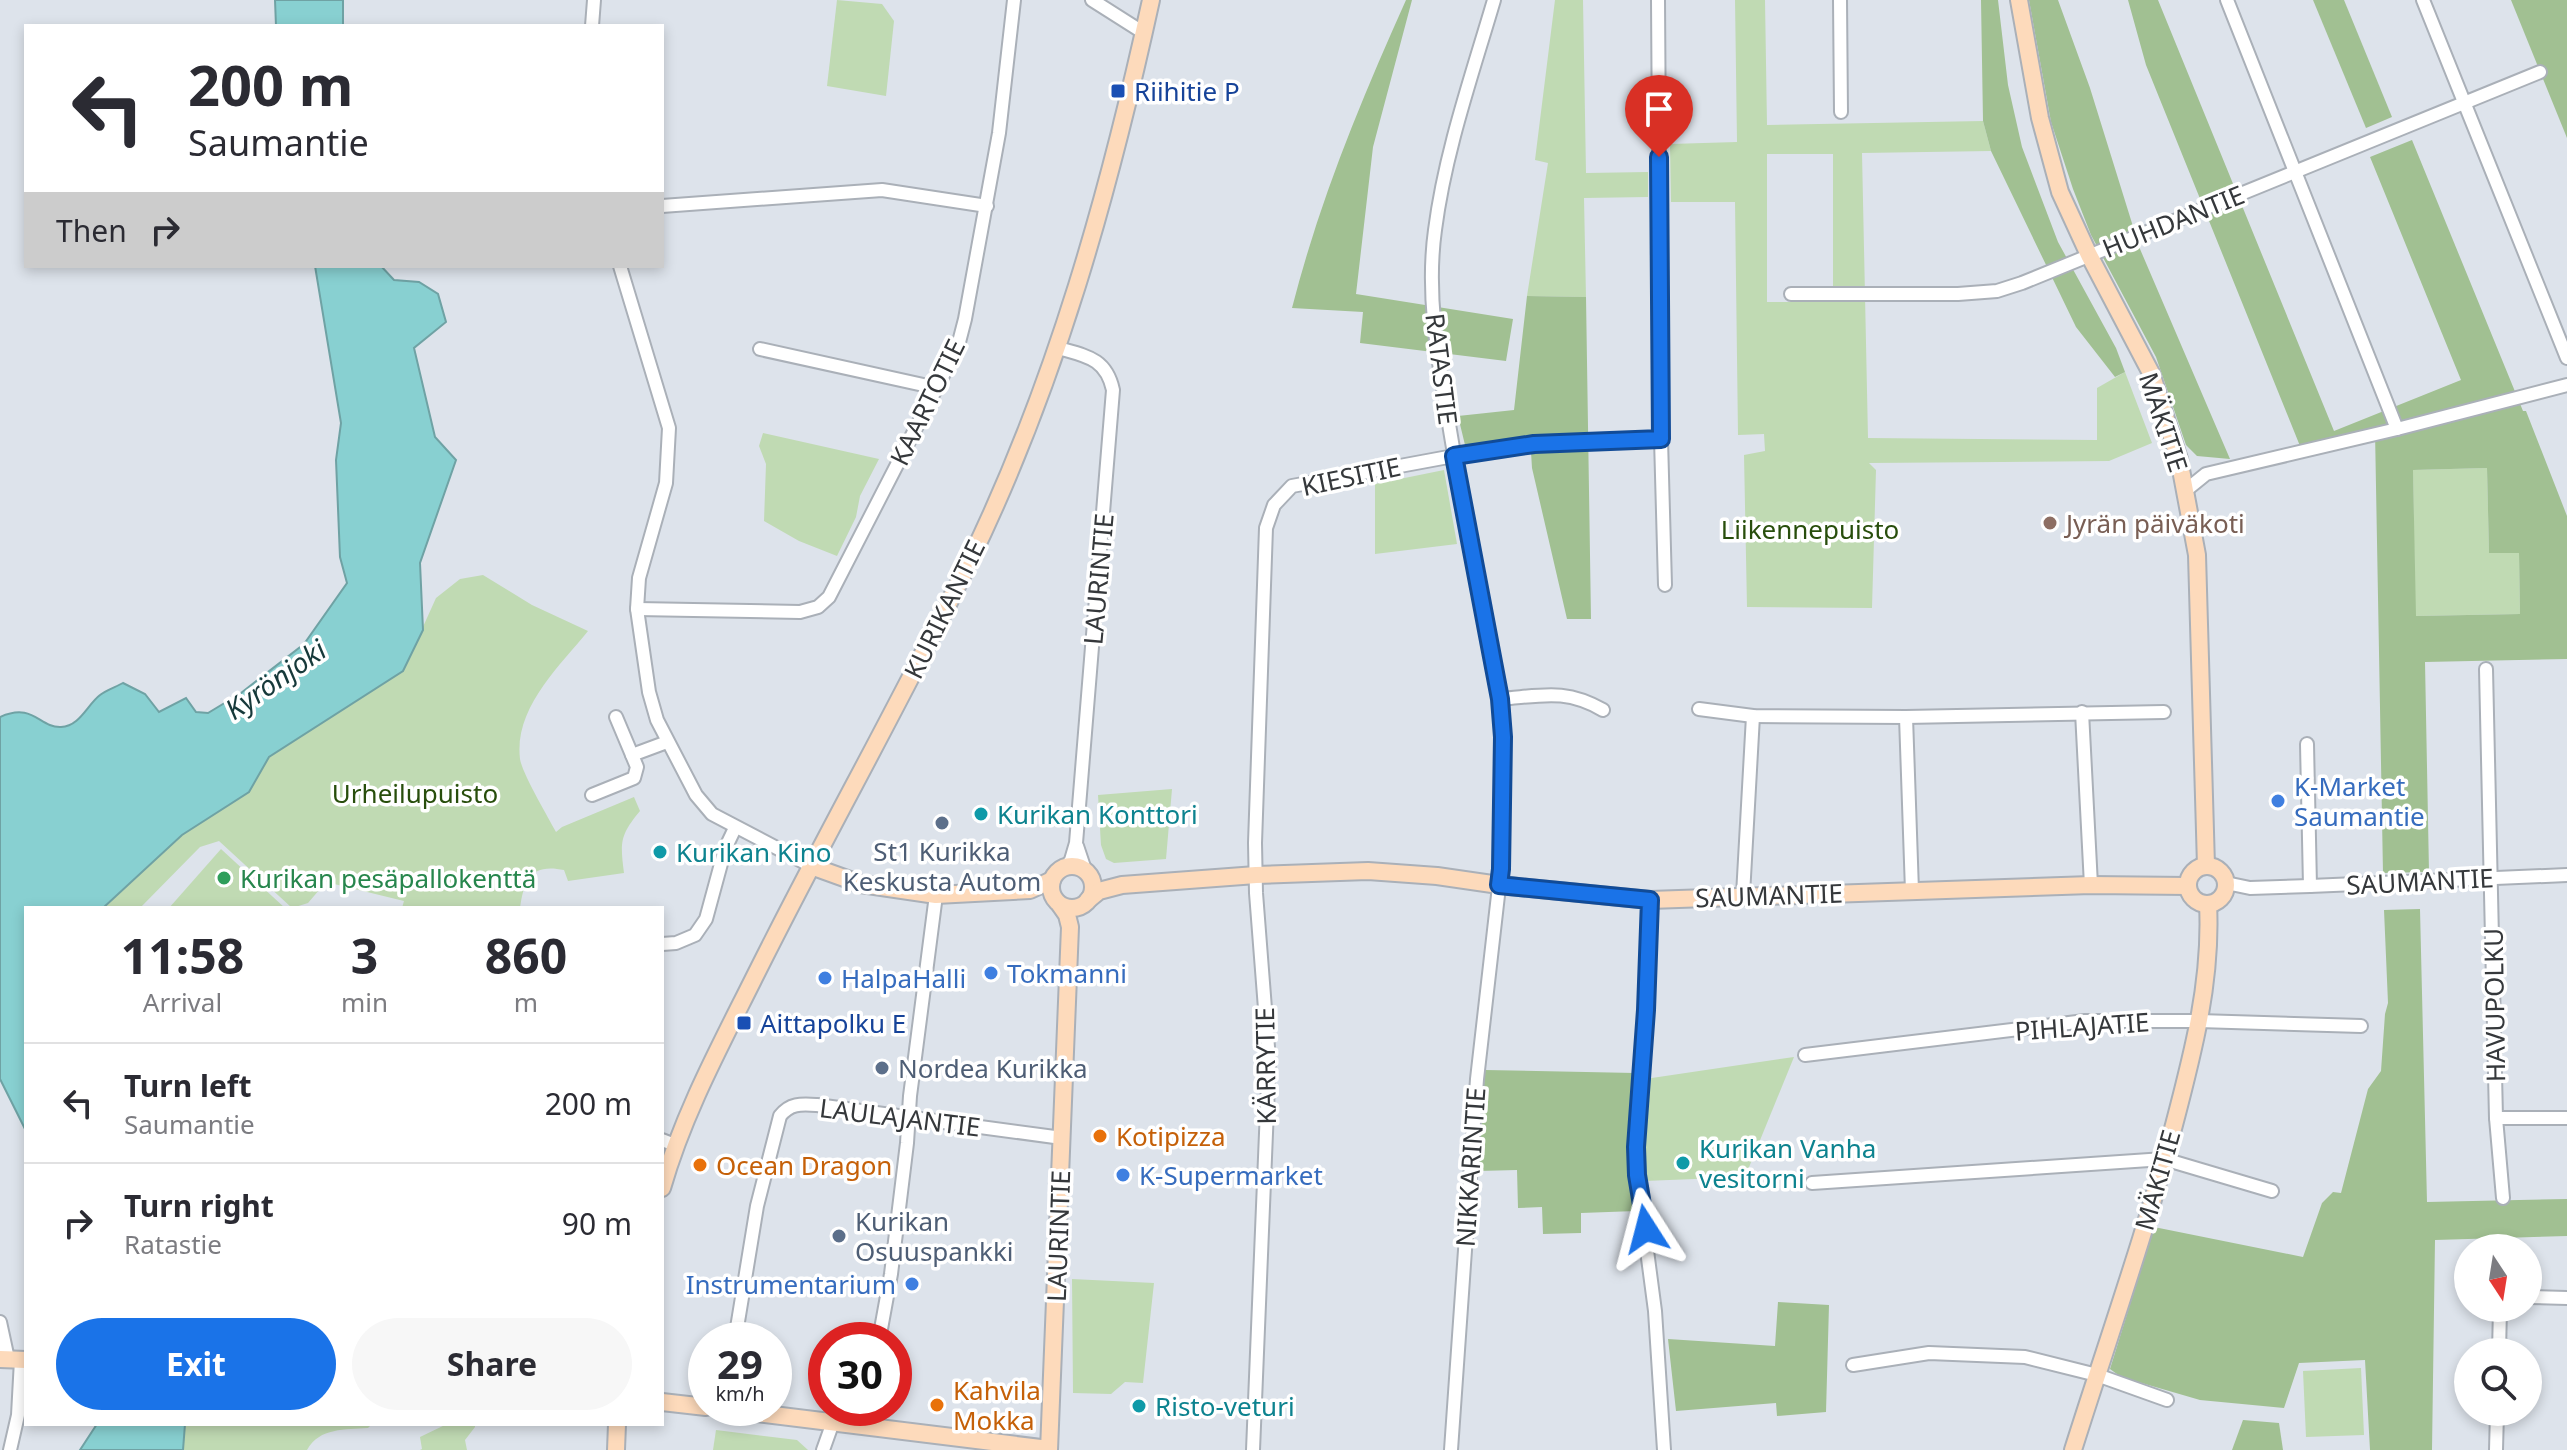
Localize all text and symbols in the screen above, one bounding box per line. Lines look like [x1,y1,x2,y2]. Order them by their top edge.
text: 200 m [188,46,353,122]
icon: left [56,56,160,160]
place label: Riihitie P [1134,73,1240,109]
pin [1625,75,1693,157]
marker: Riihitie P [1109,82,1127,100]
icon: arrive [1637,87,1681,131]
text: Saumantie [188,118,369,167]
street label: HUHDANTIE [2097,176,2249,266]
icon: right [143,208,187,252]
text: Then [56,210,127,251]
street label: RATASTIE [1417,311,1467,427]
street label: KAARTOTIE [881,333,973,471]
street label: MÄKITIE [2131,368,2197,476]
street label: KIESITIE [1298,448,1404,504]
place label: Jyrän päiväkoti [2063,505,2245,541]
park label: Liikennepuisto [1721,511,1899,547]
street label: LAURINTIE [1074,512,1122,646]
marker: Jyrän päiväkoti [2041,514,2059,532]
street label: KURIKANTIE [895,534,993,684]
water label: Kyrönjoki [217,630,334,728]
place label: K-Market Saumantie [2294,768,2425,834]
park label: Urheilupuisto [332,775,498,811]
marker: K-Market Saumantie [2269,792,2287,810]
place label: Kurikan Konttori [997,796,1198,832]
marker: Kurikan Konttori [972,805,990,823]
marker: St1 Kurikka Keskusta Autom [933,814,951,832]
place label: St1 Kurikka Keskusta Autom [843,833,1041,899]
place label: Kurikan Kino [676,834,832,870]
marker: Kurikan Kino [651,843,669,861]
street label: SAUMANTIE [2345,859,2495,903]
place label: Kurikan pesäpallokenttä [240,860,536,896]
marker: Kurikan pesäpallokenttä [215,869,233,887]
street label: SAUMANTIE [1695,874,1843,916]
text: 11:58 [121,923,244,988]
text: 3 [351,923,378,988]
text: 860 [485,923,567,988]
street label: HAVUPOLKU [2475,928,2513,1082]
place label: Tokmanni [1007,955,1127,991]
place label: HalpaHalli [841,960,966,996]
marker: Tokmanni [982,964,1000,982]
marker: HalpaHalli [816,969,834,987]
text: Arrival [143,984,222,1020]
text: min [341,984,388,1020]
text: m [514,984,538,1020]
street label: PIHLAJATIE [2013,1003,2151,1049]
place label: Aittapolku E [760,1005,906,1041]
street label: KÄRRYTIE [1246,1007,1284,1125]
marker: Aittapolku E [735,1014,753,1032]
place label: Nordea Kurikka [898,1050,1088,1086]
marker: Nordea Kurikka [873,1059,891,1077]
text: Turn left [124,1065,252,1106]
icon: left [56,1081,100,1125]
text: 200 m [545,1083,632,1124]
street label: NIKKARINTIE [1446,1086,1494,1248]
street label: LAULAJANTIE [817,1089,983,1145]
text: Saumantie [124,1106,255,1142]
place label: Kotipizza [1116,1118,1226,1154]
street label: MÄKITIE [2126,1126,2188,1234]
marker: Kotipizza [1091,1127,1109,1145]
place label: Kurikan Vanha vesitorni [1699,1130,1876,1196]
place label: Ocean Dragon [716,1147,892,1183]
marker: Kurikan Vanha vesitorni [1674,1154,1692,1172]
marker: Ocean Dragon [691,1156,709,1174]
place label: K-Supermarket [1139,1157,1323,1193]
marker: K-Supermarket [1114,1166,1132,1184]
street label: LAURINTIE [1038,1170,1078,1302]
text: Turn right [124,1185,274,1226]
position arrow [1604,1187,1688,1271]
icon: right [56,1201,100,1245]
text: 90 m [562,1203,632,1244]
place label: Kurikan Osuuspankki [855,1203,1013,1269]
text: Ratastie [124,1226,222,1262]
marker: Kurikan Osuuspankki [830,1227,848,1245]
north arrow [2454,1234,2542,1322]
map controls [2454,1234,2542,1426]
place label: Instrumentarium [686,1266,896,1302]
marker: Instrumentarium [903,1275,921,1293]
button: Exit [56,1318,336,1410]
button: Share [352,1318,632,1410]
speed limit sign: 30 [808,1322,912,1426]
text: 29 [717,1336,763,1391]
button: search [2454,1338,2542,1426]
place label: Kahvila Mokka [953,1372,1041,1438]
text: km/h [715,1380,765,1407]
place label: Risto-veturi [1155,1388,1295,1424]
marker: Kahvila Mokka [928,1396,946,1414]
marker: Risto-veturi [1130,1397,1148,1415]

